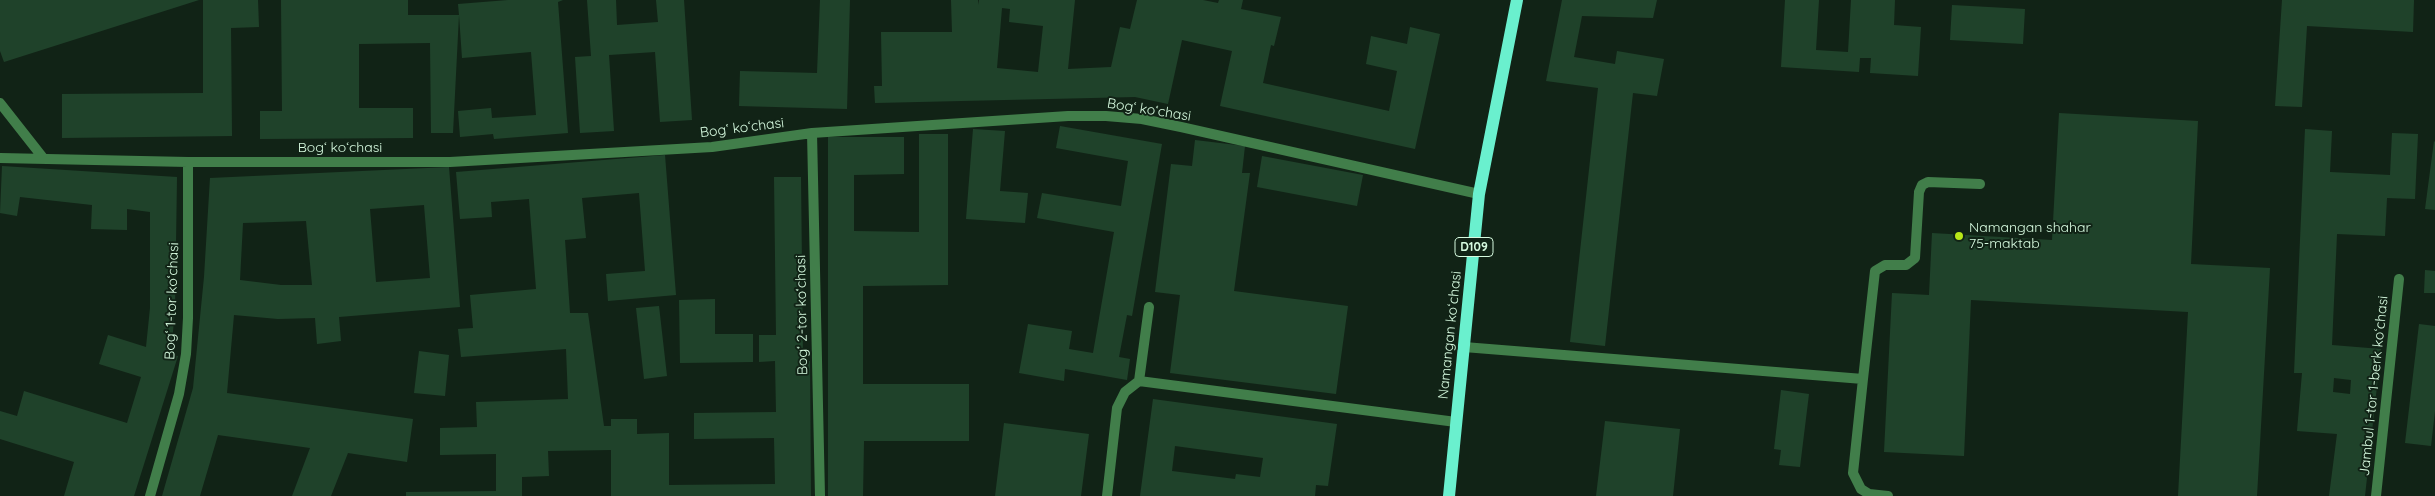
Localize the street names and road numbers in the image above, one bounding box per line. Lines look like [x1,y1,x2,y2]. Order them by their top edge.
street label: Bogʻ koʻchasi [1106,95,1192,125]
street label: Bogʻ koʻchasi [699,115,785,141]
street label: Bogʻ koʻchasi [298,140,382,156]
road number: D109 [1455,238,1493,256]
street label: Bogʻ 1-tor koʻchasi [162,242,182,360]
street label: Bogʻ 2-tor koʻchasi [793,255,811,375]
street label: Namangan koʻchasi [1435,270,1465,400]
street label: Jambul 1-tor 1-berk koʻchasi [2356,295,2392,477]

